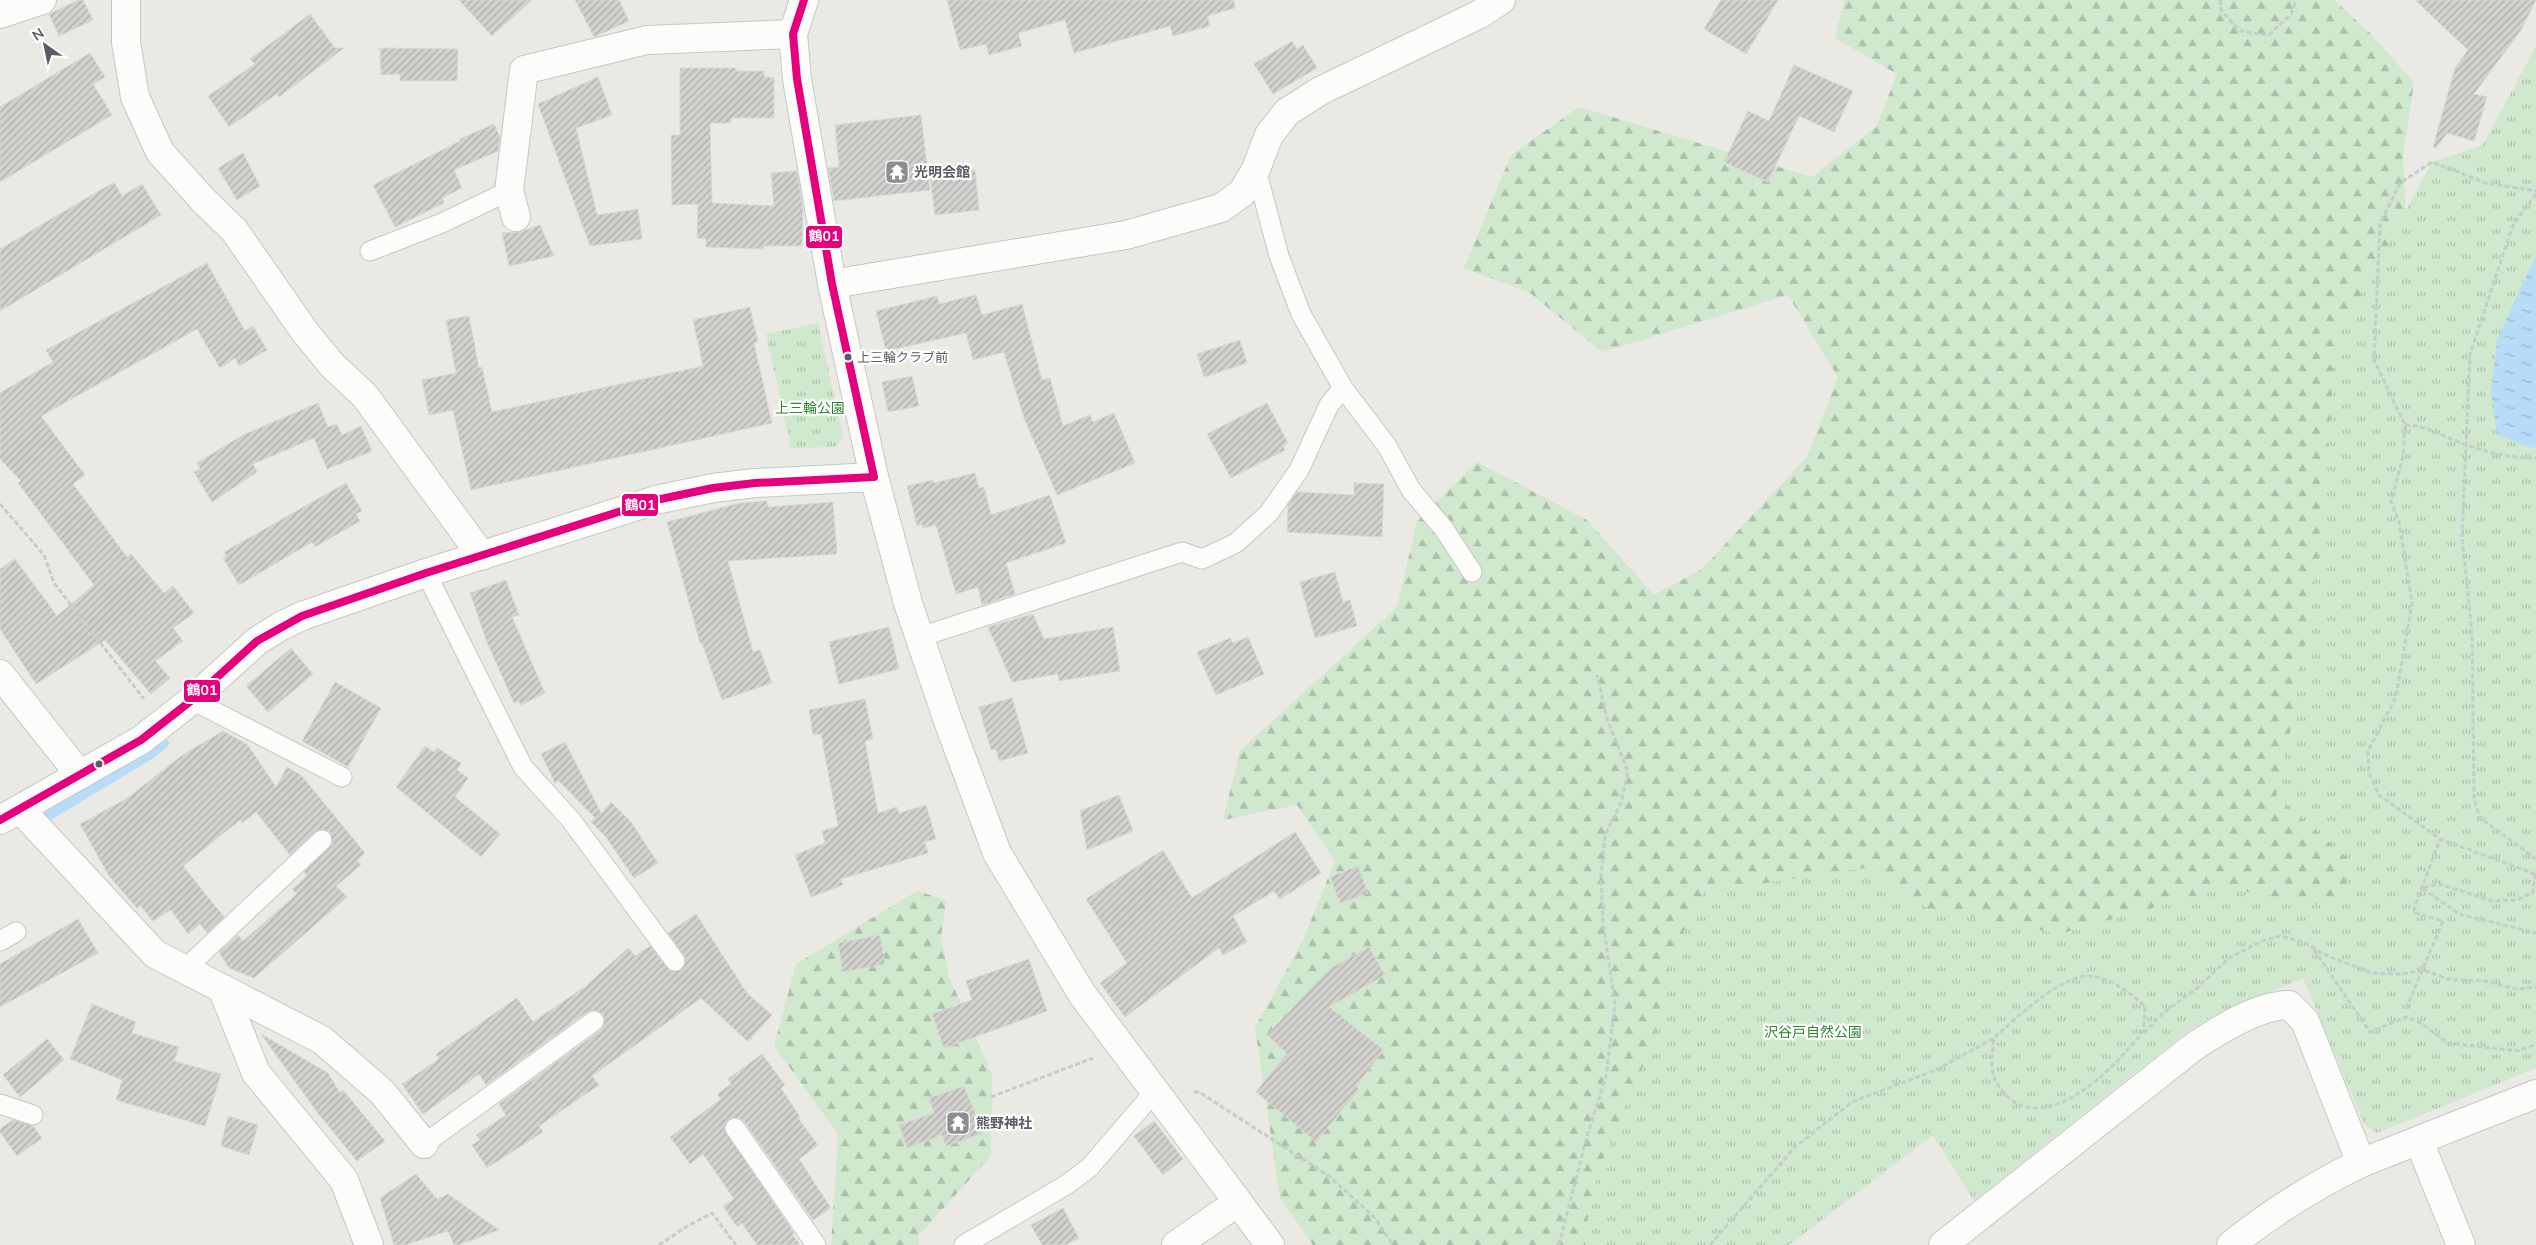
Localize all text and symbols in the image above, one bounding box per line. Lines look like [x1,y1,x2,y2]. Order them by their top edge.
north arrow [20,20,70,70]
text: N [29,24,47,45]
temple icon: 光明会館 [884,159,910,185]
place label: 光明会館 [914,163,970,181]
line badge: 鶴01 [805,225,843,249]
text: 鶴01 [809,227,839,245]
place label: 上三輪クラブ前 [857,349,948,365]
marker: 上三輪クラブ前 [843,352,853,362]
park label: 上三輪公園 [775,399,845,417]
line badge: 鶴01 [621,493,659,517]
text: 鶴01 [625,496,655,514]
line badge: 鶴01 [183,679,221,703]
text: 鶴01 [187,681,217,699]
unlabelled marker [94,759,104,769]
park label: 沢谷戸自然公園 [1764,1023,1862,1041]
temple icon: 熊野神社 [945,1110,971,1136]
place label: 熊野神社 [976,1114,1032,1132]

